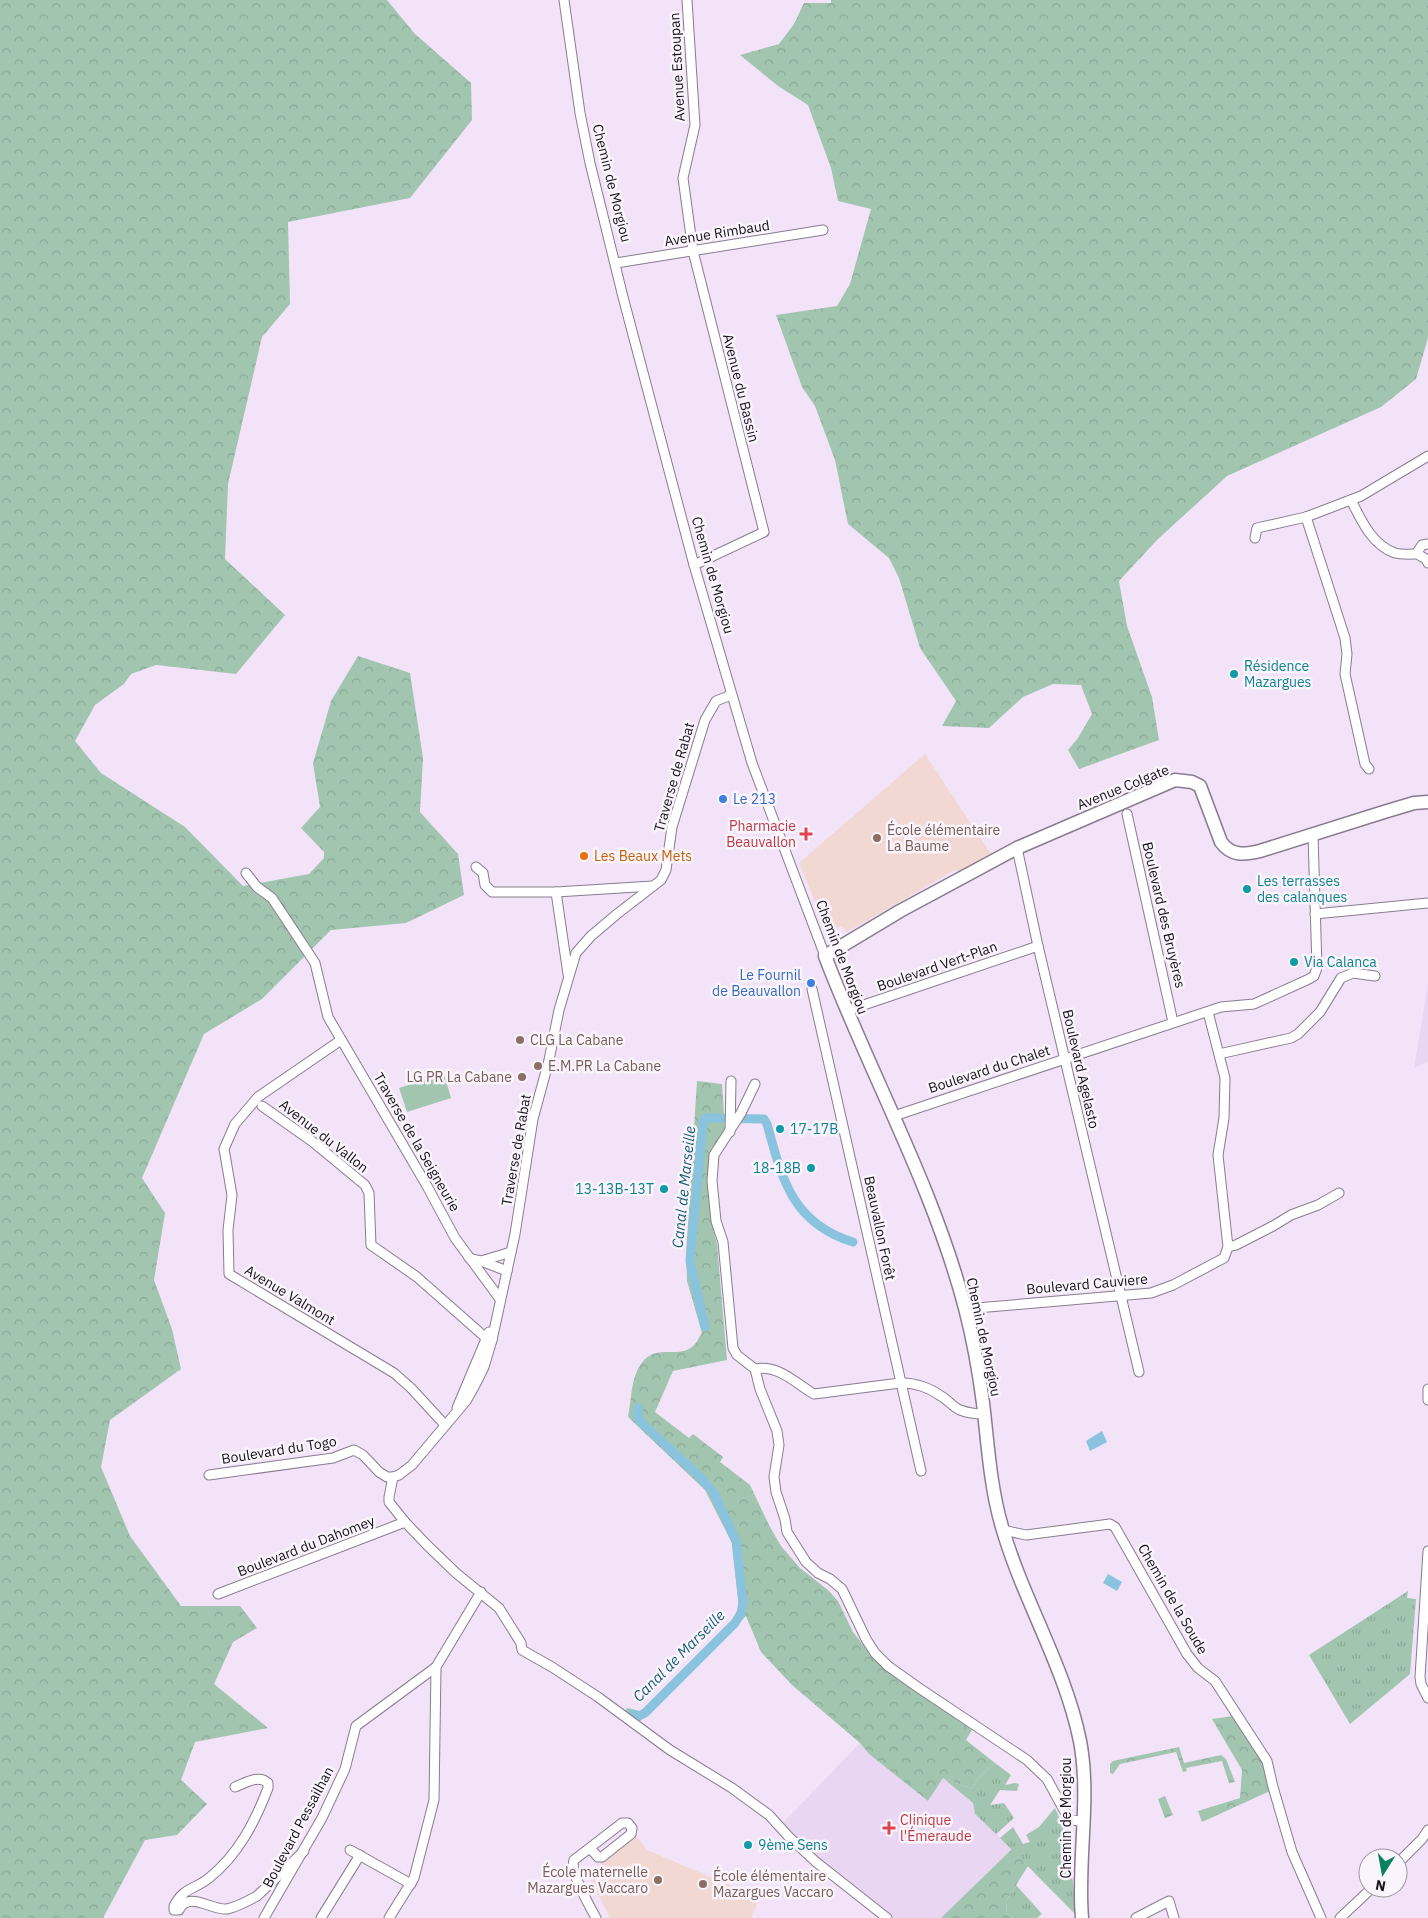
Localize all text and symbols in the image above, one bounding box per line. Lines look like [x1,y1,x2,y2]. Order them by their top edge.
street label: Avenue Estoupan [665,12,689,122]
street label: Chemin de Morgiou [589,122,635,244]
street label: Avenue Rimbaud [663,216,771,250]
street label: Avenue du Bassin [719,332,763,444]
street label: Chemin de Morgiou [688,514,738,636]
place label: Résidence Mazargues [1244,657,1312,691]
marker: Résidence Mazargues [1228,668,1240,680]
street label: Traverse de Rabat [650,720,698,834]
street label: Avenue Colgate [1074,760,1172,814]
place label: Le 213 [733,790,776,808]
marker: Le 213 [717,793,729,805]
place label: Pharmacie Beauvallon [726,817,796,851]
place label: École élémentaire La Baume [887,820,1001,855]
marker: Pharmacie Beauvallon [800,828,812,840]
marker: École élémentaire La Baume [871,832,883,844]
street label: Boulevard des Bruyères [1138,840,1190,990]
place label: Les Beaux Mets [594,847,692,865]
marker: Les Beaux Mets [578,850,590,862]
place label: Les terrasses des calanques [1257,872,1347,906]
marker: Les terrasses des calanques [1241,883,1253,895]
street label: Chemin de Morgiou [812,897,872,1017]
street label: Boulevard Vert-Plan [875,937,999,995]
place label: Via Calanca [1304,953,1377,971]
marker: Via Calanca [1288,956,1300,968]
place label: Le Fournil de Beauvallon [712,966,801,1000]
marker: Le Fournil de Beauvallon [805,977,817,989]
street label: Boulevard Agelasto [1059,1008,1103,1130]
place label: CLG La Cabane [530,1031,624,1049]
marker: CLG La Cabane [514,1034,526,1046]
street label: Boulevard du Chalet [926,1041,1052,1097]
place label: E.M.PR La Cabane [548,1057,661,1075]
marker: E.M.PR La Cabane [532,1060,544,1072]
place label: LG PR La Cabane [406,1068,512,1086]
street label: Traverse de la Seigneurie [370,1069,464,1215]
marker: LG PR La Cabane [516,1071,528,1083]
street label: Traverse de Rabat [497,1093,535,1207]
street label: Avenue du Vallon [276,1096,372,1176]
place label: 17-17B [790,1120,838,1138]
marker: 17-17B [774,1123,786,1135]
water label: Canal de Marseille [668,1125,699,1249]
place label: 18-18B [753,1159,801,1177]
marker: 18-18B [805,1162,817,1174]
street label: Beauvallon Forêt [860,1174,900,1282]
place label: 13-13B-13T [575,1180,654,1198]
marker: 13-13B-13T [658,1183,670,1195]
street label: Avenue Valmont [241,1261,339,1329]
street label: Boulevard Cauviere [1025,1270,1149,1298]
street label: Chemin de Morgiou [963,1276,1005,1398]
street label: Boulevard du Togo [220,1432,338,1468]
street label: Boulevard du Dahomey [235,1511,377,1581]
street label: Chemin de la Soude [1134,1540,1212,1658]
water label: Canal de Marseille [629,1605,729,1706]
street label: Chemin de Morgiou [1057,1757,1075,1879]
street label: Boulevard Pessailhan [258,1763,338,1891]
place label: Clinique l'Émeraude [900,1811,972,1845]
marker: Clinique l'Émeraude [882,1821,896,1835]
place label: 9ème Sens [758,1836,828,1854]
marker: 9ème Sens [742,1839,754,1851]
north arrow [1358,1848,1408,1898]
place label: École maternelle Mazargues Vaccaro [527,1862,648,1897]
place label: École élémentaire Mazargues Vaccaro [713,1866,834,1901]
marker: École maternelle Mazargues Vaccaro [652,1874,664,1886]
text: N [1374,1876,1387,1896]
marker: École élémentaire Mazargues Vaccaro [697,1878,709,1890]

